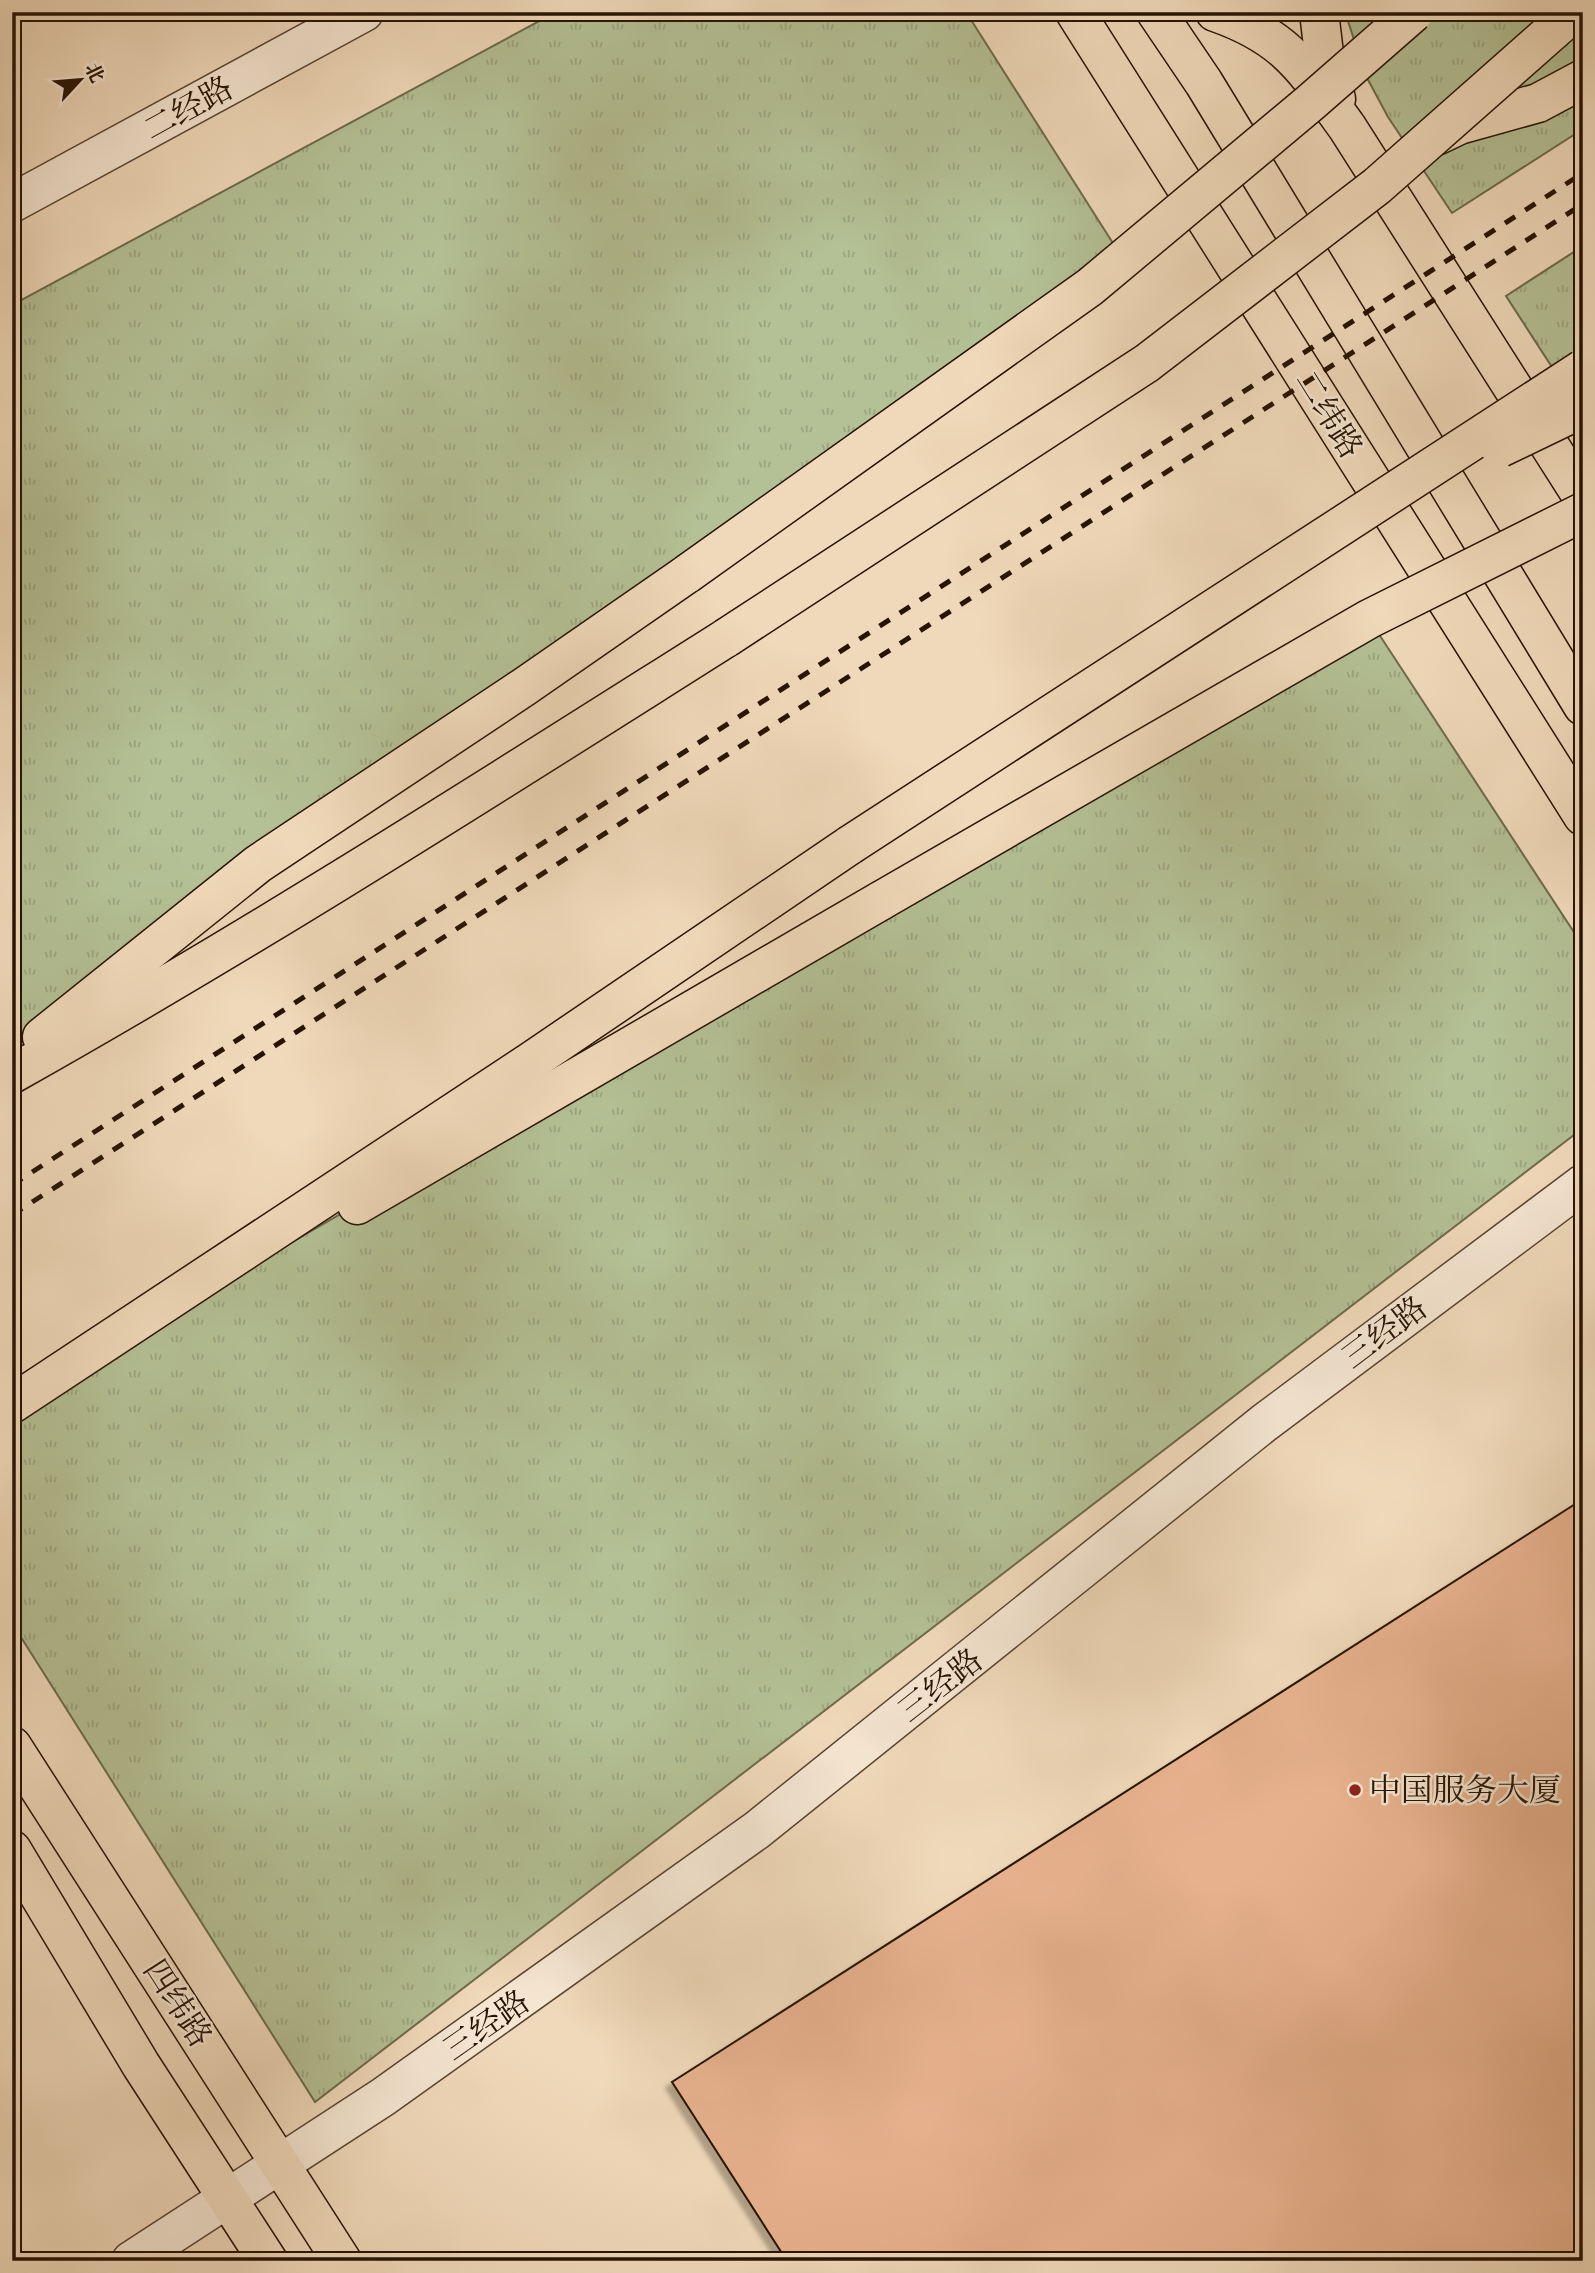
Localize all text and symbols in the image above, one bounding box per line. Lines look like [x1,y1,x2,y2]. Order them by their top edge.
north arrow [46,46,116,116]
text: 北 [79,59,110,87]
street label: 二经路 [136,66,240,150]
street label: 二纬路 [1286,362,1372,466]
street label: 三经路 [1333,1286,1435,1378]
street label: 三经路 [889,1639,991,1731]
place label: 中国服务大厦 [1369,1769,1561,1811]
marker: 中国服务大厦 [1347,1782,1363,1798]
street label: 四纬路 [134,1951,222,2055]
street label: 三经路 [435,1980,537,2070]

